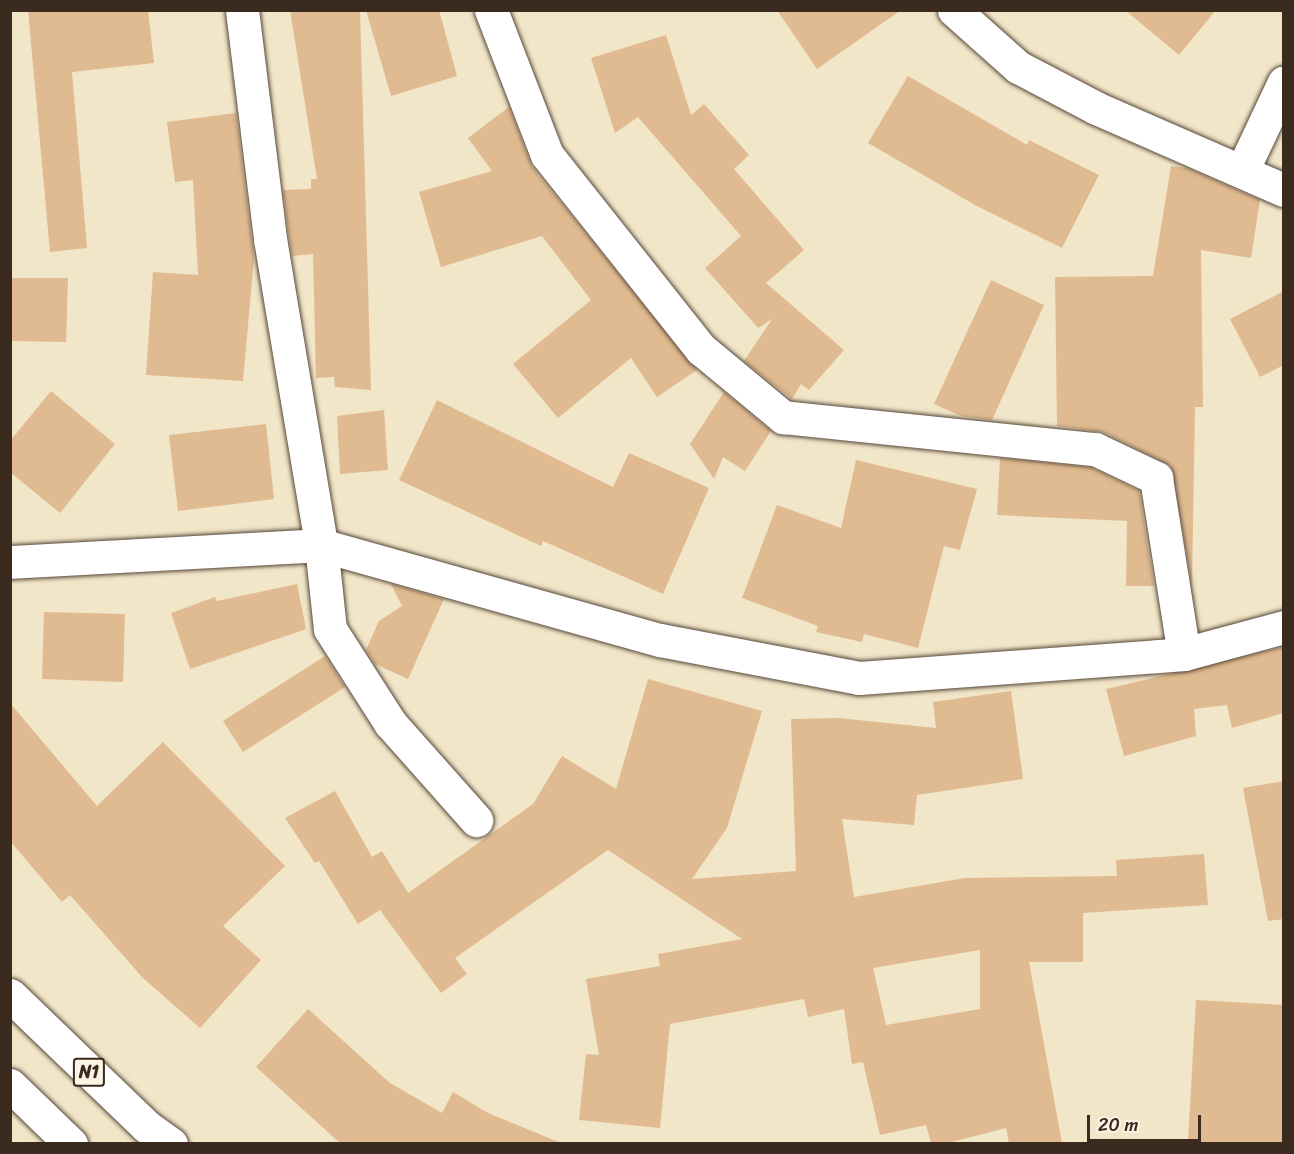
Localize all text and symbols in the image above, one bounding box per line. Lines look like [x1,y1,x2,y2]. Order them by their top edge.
road number: N1 [72,1057,106,1087]
scale bar [1090,1103,1204,1141]
text: 20 m [1098,1109,1138,1141]

